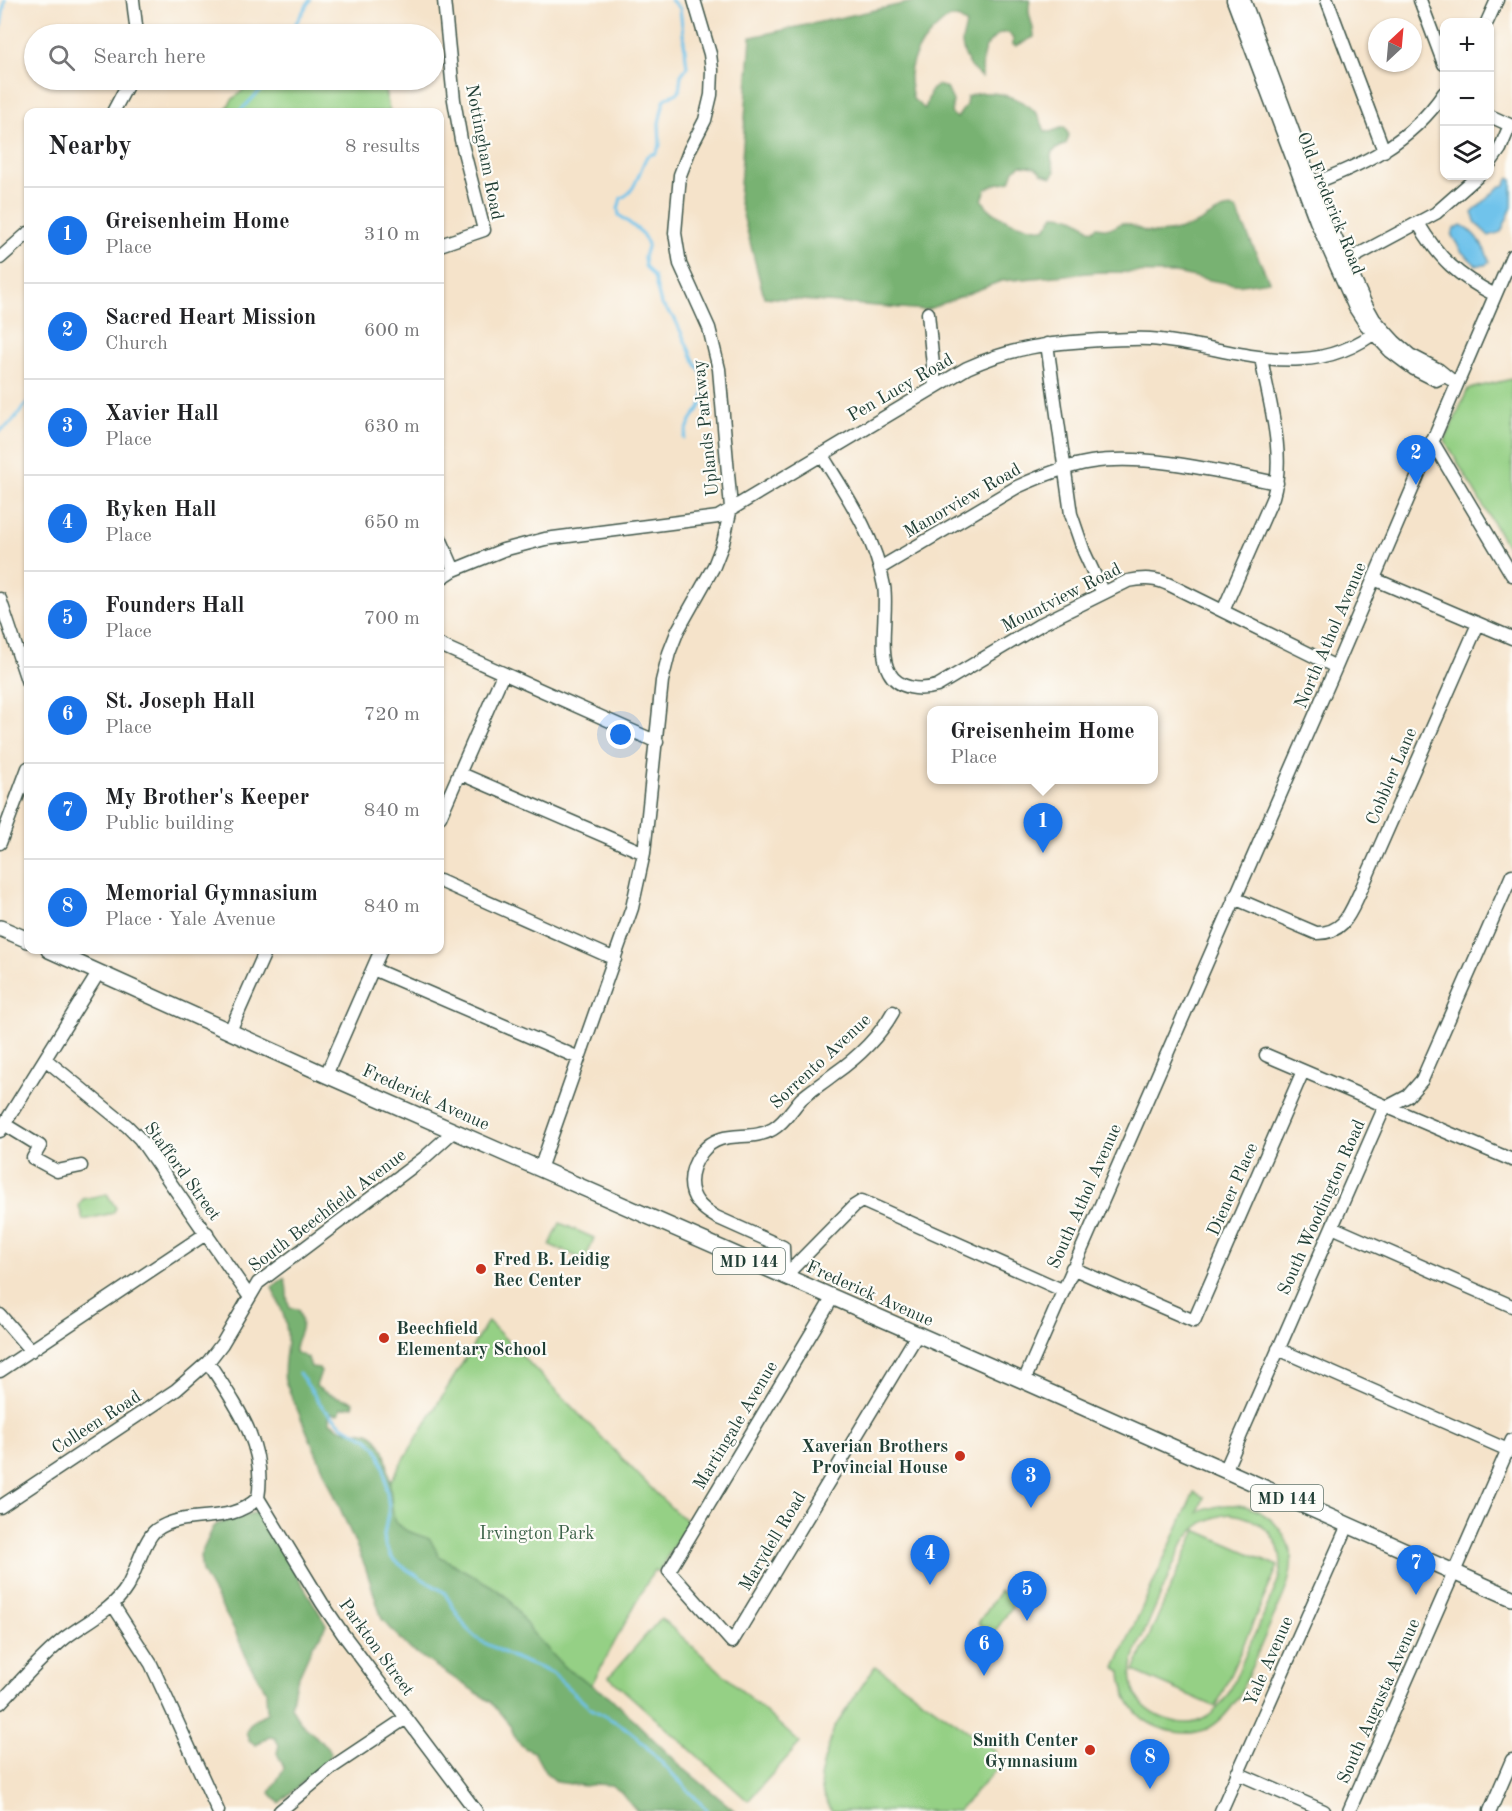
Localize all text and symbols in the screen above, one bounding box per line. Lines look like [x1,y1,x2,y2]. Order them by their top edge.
north arrow [1368,18,1422,72]
map controls [1440,18,1494,180]
button: + [1440,18,1494,72]
search box [24,24,444,90]
icon: search [45,41,78,74]
text: Search here [93,46,206,68]
button: − [1440,72,1494,126]
street label: Nottingham Road [462,83,506,222]
button: layers [1440,126,1494,180]
street label: Old Frederick Road [1293,130,1367,277]
text: Nearby [48,134,132,160]
text: 8 results [345,137,420,157]
text: Greisenheim Home [105,211,290,233]
text: 1 [62,225,73,245]
text: 310 m [364,225,420,245]
text: Place [105,238,152,258]
text: Sacred Heart Mission [105,307,316,329]
text: 2 [62,321,73,341]
text: 600 m [364,321,420,341]
text: Church [105,334,168,354]
street label: Pen Lucy Road [845,350,956,425]
street label: Uplands Parkway [690,358,722,497]
text: Xavier Hall [105,403,219,425]
text: 3 [62,417,73,437]
text: 630 m [364,417,420,437]
text: Place [105,430,152,450]
pin: 2 [1396,436,1436,485]
street label: Manorview Road [901,460,1024,542]
text: Ryken Hall [105,499,217,521]
text: 4 [62,513,73,533]
text: 650 m [364,513,420,533]
text: Place [105,526,152,546]
street label: Mountview Road [999,560,1124,636]
street label: North Athol Avenue [1292,560,1370,711]
text: Founders Hall [105,595,244,617]
text: 5 [62,609,73,629]
text: 700 m [364,609,420,629]
text: Place [105,622,152,642]
text: St. Joseph Hall [105,691,255,713]
text: 6 [62,705,73,725]
text: 720 m [364,705,420,725]
popup [927,706,1158,784]
text: Place [105,718,152,738]
your location [606,720,635,749]
text: Greisenheim Home [950,721,1135,743]
street label: Cobbler Lane [1363,725,1421,828]
text: Place [950,748,997,768]
text: My Brother's Keeper [105,787,309,809]
text: 7 [62,801,73,821]
text: 840 m [364,801,420,821]
pin: 1 [1024,804,1062,853]
text: Public building [105,814,234,834]
text: Memorial Gymnasium [105,883,318,905]
text: 8 [62,897,73,917]
text: 840 m [364,897,420,917]
text: Place · Yale Avenue [105,910,275,930]
street label: Sorrento Avenue [767,1011,874,1113]
street label: Frederick Avenue [359,1062,492,1134]
street label: South Woodington Road [1275,1117,1369,1298]
street label: Stafford Street [141,1119,224,1224]
street label: South Athol Avenue [1045,1121,1125,1272]
street label: Diener Place [1204,1140,1261,1239]
street label: South Beechfield Avenue [246,1146,410,1276]
road number: MD 144 [713,1248,785,1274]
place label: Fred B. Leidig Rec Center [493,1251,610,1290]
street label: Frederick Avenue [803,1258,936,1330]
marker: Fred B. Leidig Rec Center [474,1262,488,1276]
place label: Beechfield Elementary School [396,1320,547,1359]
marker: Beechfield Elementary School [377,1331,391,1345]
street label: Martingale Avenue [690,1358,781,1493]
street label: Colleen Road [49,1387,144,1458]
place label: Xaverian Brothers Provincial House [802,1438,948,1477]
marker: Xaverian Brothers Provincial House [953,1449,967,1463]
pin: 3 [1012,1458,1050,1508]
road number: MD 144 [1251,1485,1323,1511]
street label: Marydell Road [736,1489,810,1594]
park label: Irvington Park [479,1525,595,1543]
pin: 4 [910,1536,950,1585]
pin: 7 [1396,1546,1436,1595]
pin: 5 [1008,1572,1046,1621]
street label: Parkton Street [335,1596,417,1699]
street label: Yale Avenue [1241,1614,1297,1709]
street label: South Augusta Avenue [1334,1616,1423,1787]
pin: 6 [964,1626,1004,1676]
place label: Smith Center Gymnasium [972,1732,1078,1771]
pin: 8 [1130,1740,1170,1789]
marker: Smith Center Gymnasium [1083,1743,1097,1757]

